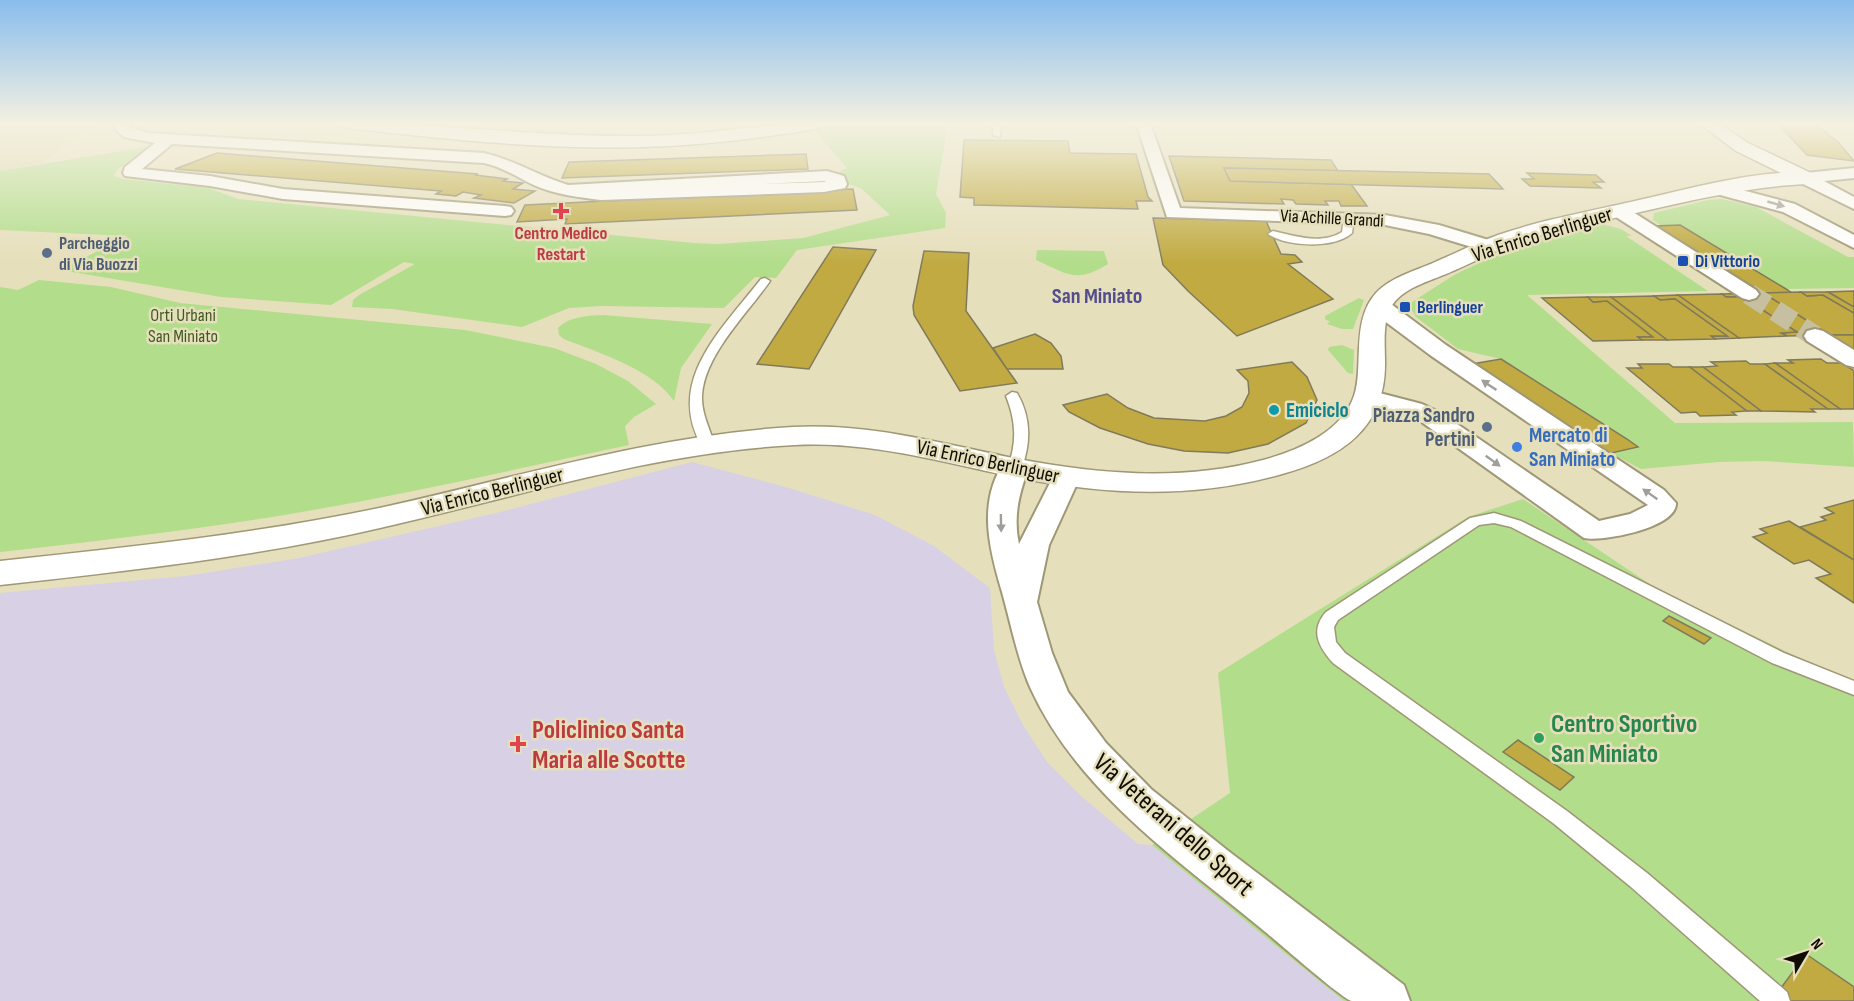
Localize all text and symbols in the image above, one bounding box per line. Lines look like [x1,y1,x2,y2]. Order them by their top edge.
one-way arrow [1767,200,1785,209]
street label: Via Enrico Berlinguer [1469,201,1615,268]
marker: Centro Medico Restart [552,202,570,220]
street label: Via Achille Grandi [1280,205,1384,232]
place label: Centro Medico Restart [515,223,608,265]
place label: Parcheggio di Via Buozzi [59,233,138,275]
marker: Parcheggio di Via Buozzi [40,246,54,260]
place label: Di Vittorio [1695,251,1760,272]
marker: Di Vittorio [1676,254,1690,268]
district label: San Miniato [1052,283,1142,310]
place label: Berlinguer [1417,297,1483,318]
marker: Berlinguer [1398,300,1412,314]
park label: Orti Urbani San Miniato [148,305,218,347]
one-way arrow [1481,380,1497,391]
place label: Emiciclo [1286,398,1349,423]
marker: Emiciclo [1267,403,1281,417]
place label: Piazza Sandro Pertini [1373,403,1475,452]
marker: Piazza Sandro Pertini [1480,420,1494,434]
place label: Mercato di San Miniato [1529,423,1615,472]
street label: Via Enrico Berlinguer [914,434,1062,489]
marker: Mercato di San Miniato [1510,440,1524,454]
one-way arrow [1486,454,1501,466]
street label: Via Enrico Berlinguer [419,462,566,521]
one-way arrow [1643,488,1659,500]
one-way arrow [996,514,1006,533]
place label: Centro Sportivo San Miniato [1551,709,1697,770]
place label: Policlinico Santa Maria alle Scotte [532,715,686,776]
marker: Centro Sportivo San Miniato [1532,731,1546,745]
marker: Policlinico Santa Maria alle Scotte [509,735,527,753]
street label: Via Veterani dello Sport [1087,747,1259,903]
north arrow [1776,923,1836,983]
text: N [1806,935,1827,954]

